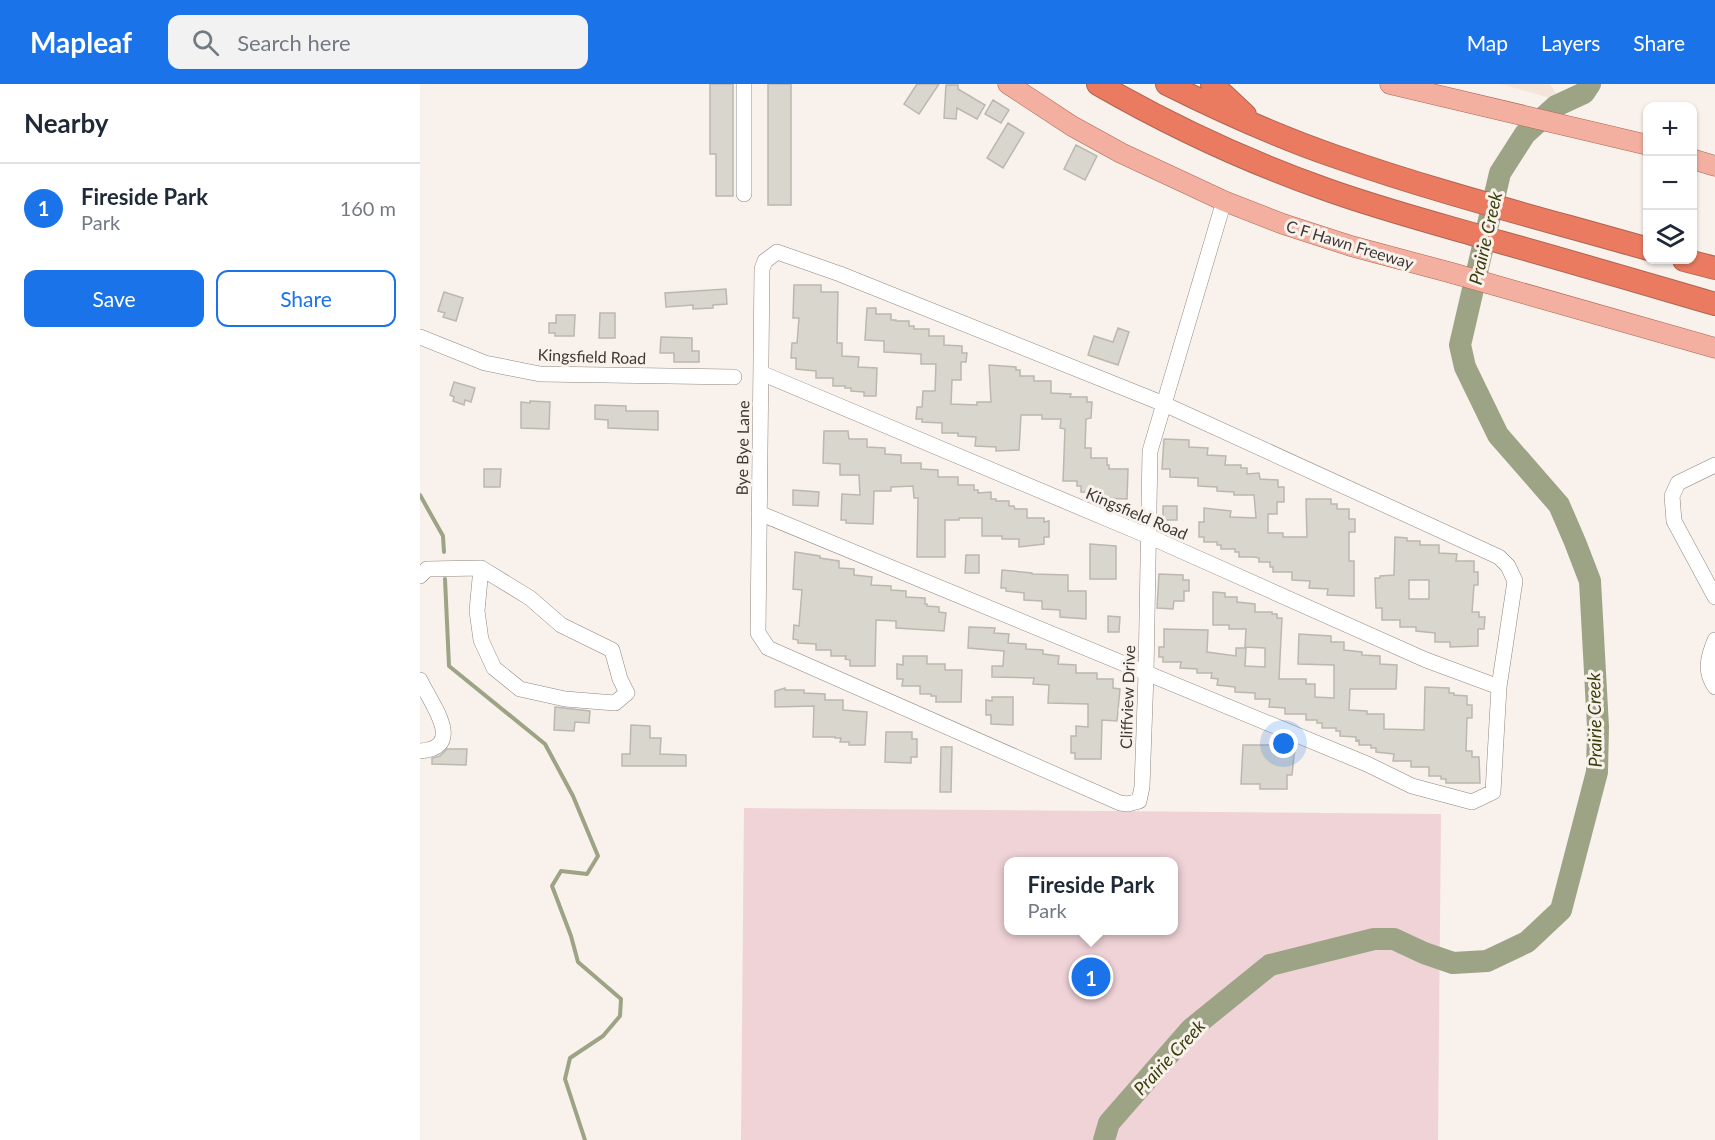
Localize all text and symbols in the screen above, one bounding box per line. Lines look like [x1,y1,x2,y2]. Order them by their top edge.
search box [168,15,588,69]
text: Mapleaf [30,25,132,59]
icon: search [189,26,222,59]
text: Search here [237,29,351,56]
text: Map [1467,30,1508,55]
text: Layers [1541,30,1600,55]
text: Share [1633,30,1685,55]
map controls [1643,102,1697,264]
button: + [1643,102,1697,156]
text: Nearby [24,107,109,139]
button: − [1643,156,1697,210]
text: Fireside Park [81,183,208,210]
water label: Prairie Creek [1464,189,1506,287]
text: 1 [38,196,49,220]
text: 160 m [340,196,396,220]
text: Park [81,210,120,234]
button: layers [1643,210,1697,264]
street label: C F Hawn Freeway [1284,216,1417,273]
button: Save [24,270,204,327]
button: Share [216,270,396,327]
street label: Kingsfield Road [537,345,647,367]
street label: Bye Bye Lane [732,400,752,496]
street label: Kingsfield Road [1083,483,1191,543]
street label: Cliffview Drive [1116,645,1138,749]
water label: Prairie Creek [1582,672,1606,768]
your location [1269,729,1298,758]
popup [1004,857,1178,935]
text: Fireside Park [1028,871,1154,898]
text: Park [1028,898,1067,922]
pin: 1 [1072,954,1110,1000]
water label: Prairie Creek [1129,1014,1210,1099]

